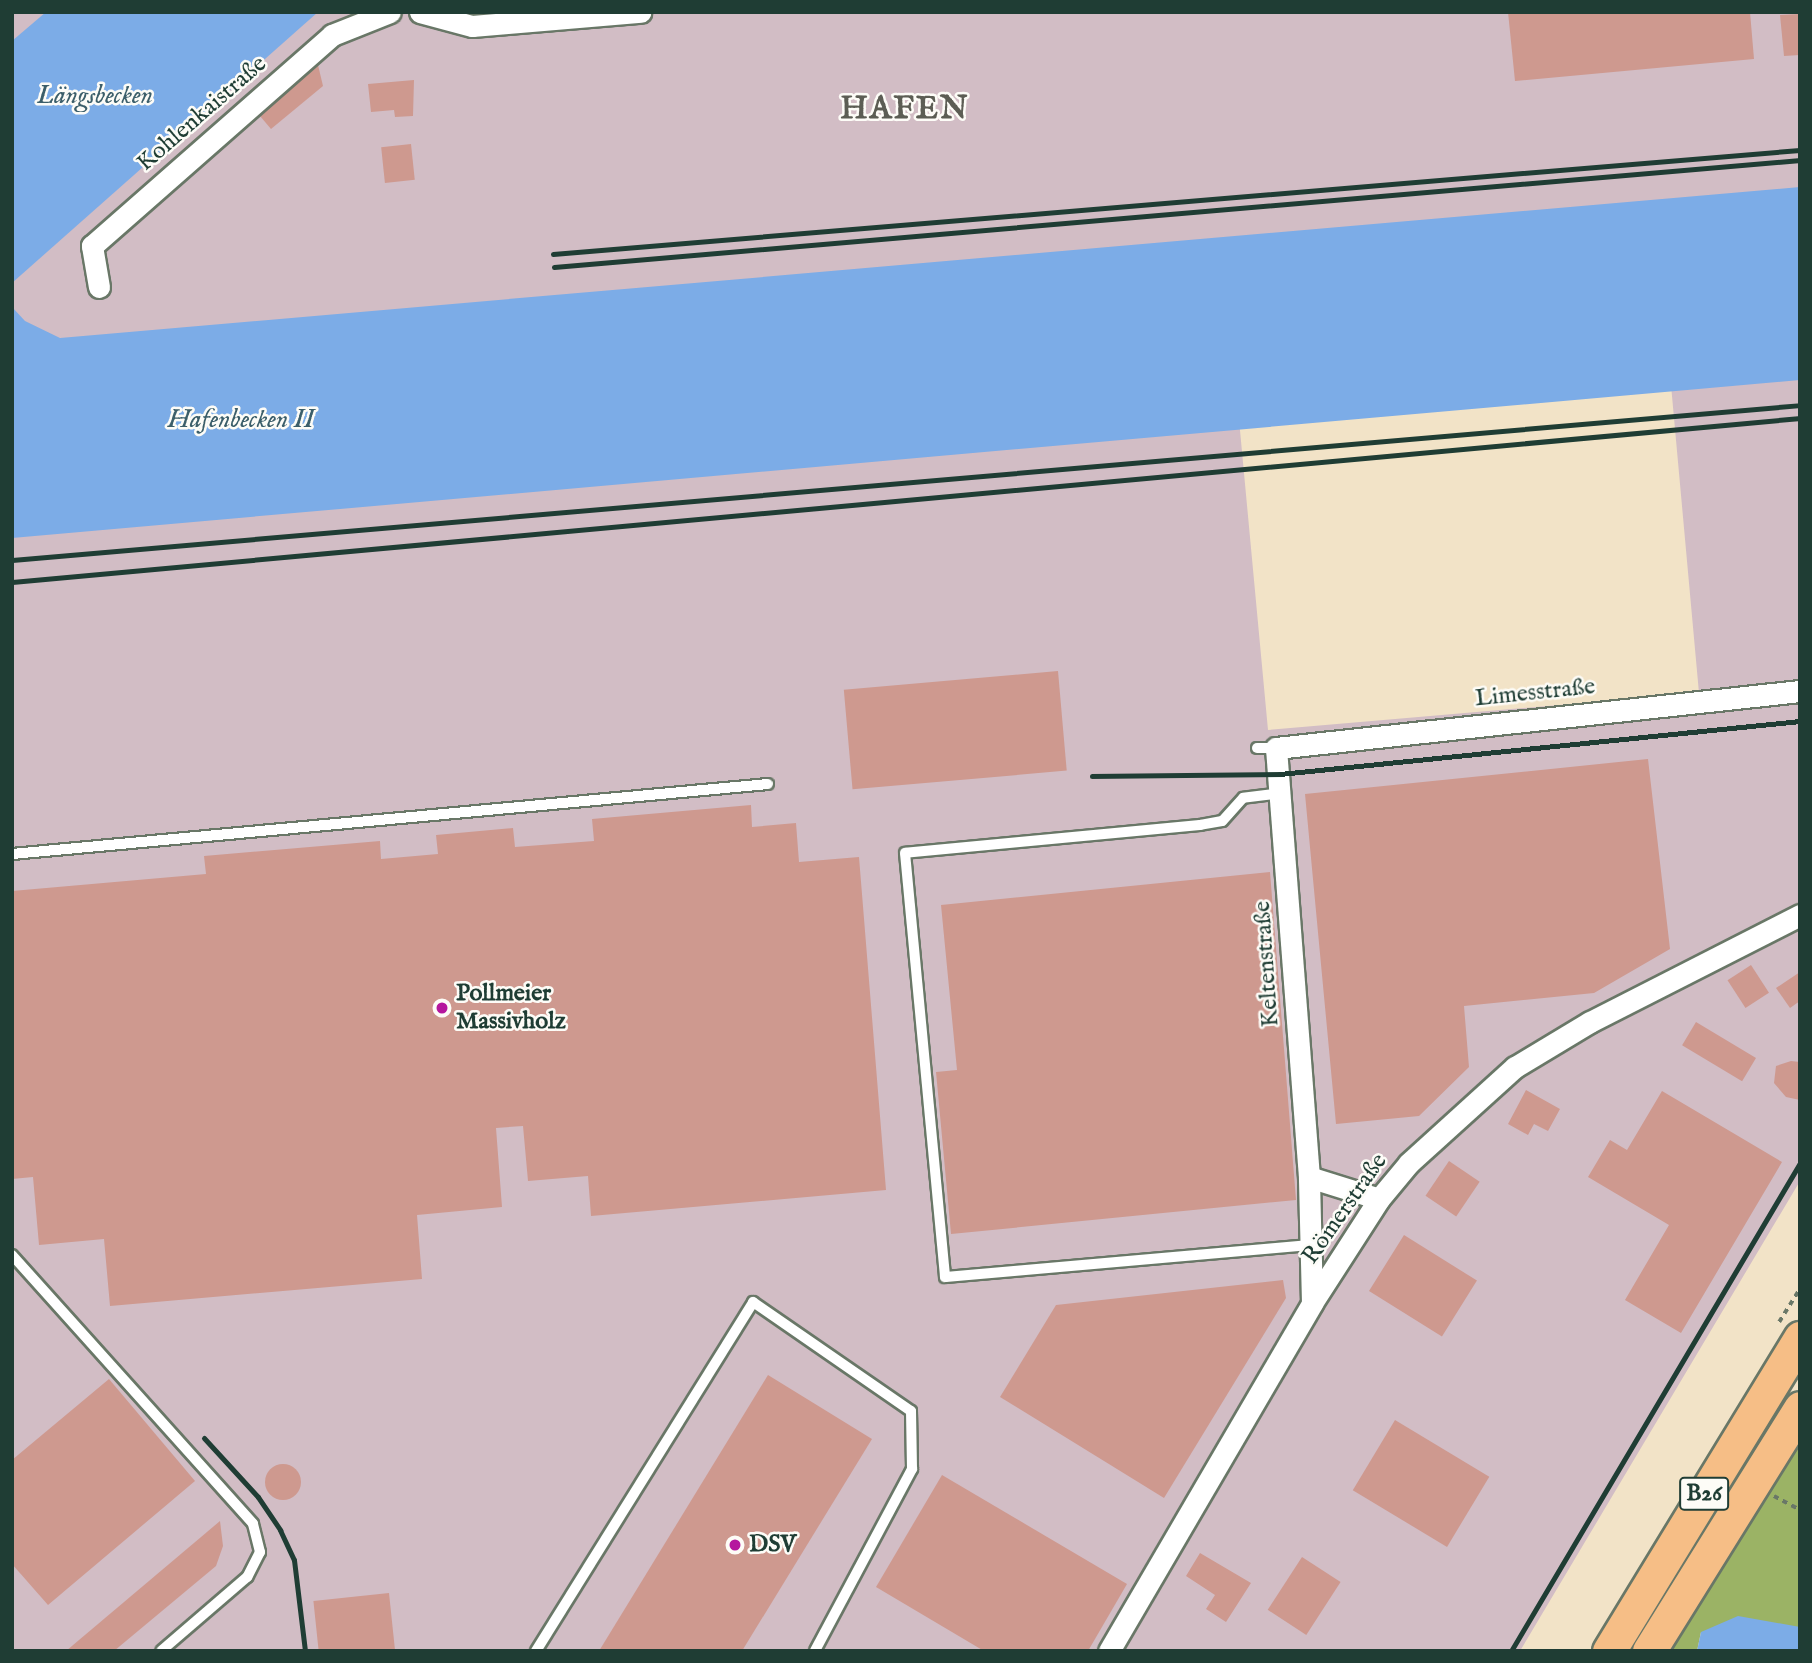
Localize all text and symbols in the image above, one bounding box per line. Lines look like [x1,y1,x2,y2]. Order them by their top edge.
street label: Kohlenkaistraße [131,50,273,178]
water label: Längsbecken [37,80,153,112]
district label: HAFEN [841,91,969,129]
water label: Hafenbecken II [168,404,314,436]
street label: Limesstraße [1474,672,1596,714]
street label: Keltenstraße [1248,900,1286,1028]
place label: Pollmeier Massivholz [456,980,566,1036]
marker: Pollmeier Massivholz [434,1000,450,1016]
street label: Römerstraße [1296,1148,1394,1270]
road number: B26 [1678,1474,1730,1513]
place label: DSV [749,1531,796,1559]
marker: DSV [727,1537,743,1553]

